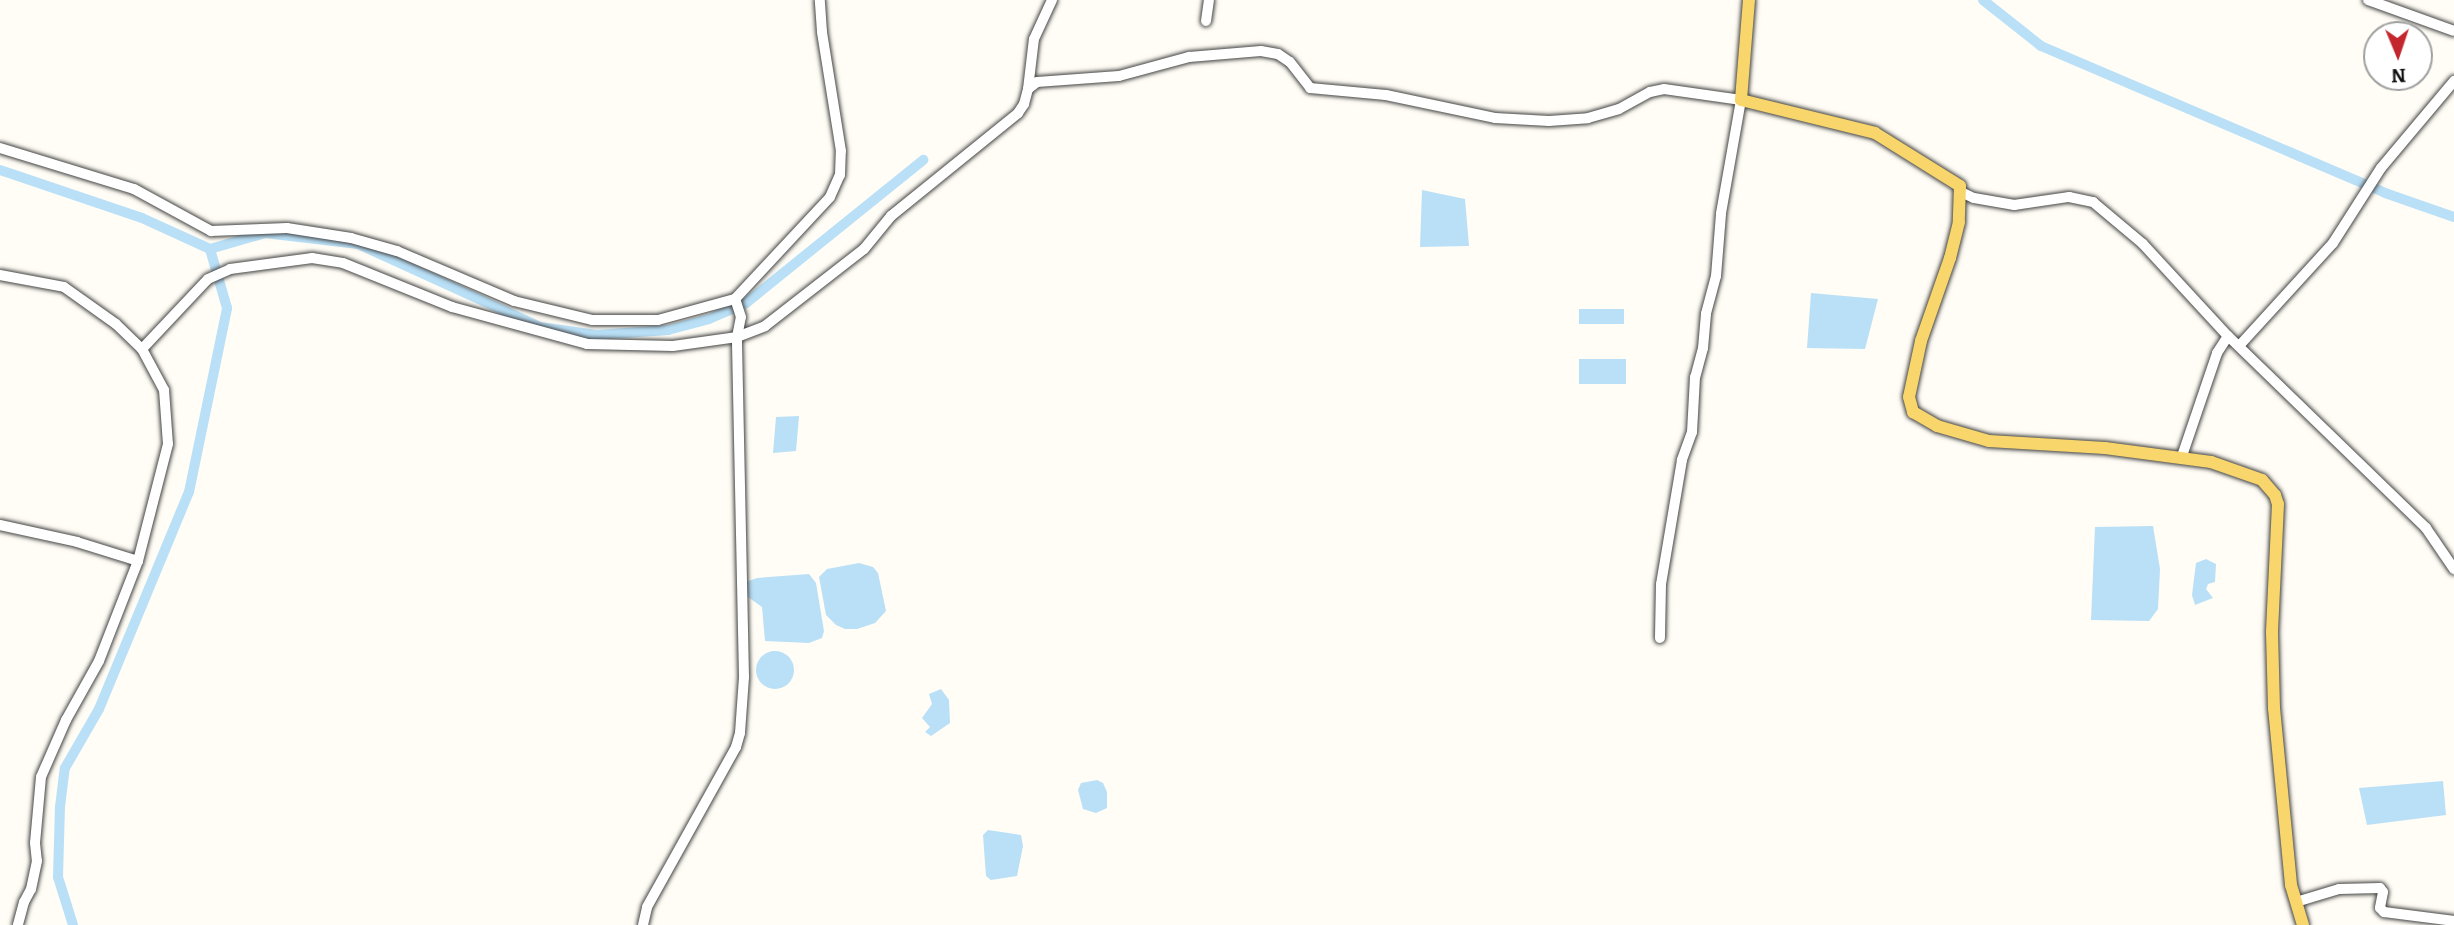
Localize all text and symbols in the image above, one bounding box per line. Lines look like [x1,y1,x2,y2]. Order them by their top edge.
north arrow [2363,21,2433,91]
text: N [2391,64,2406,87]

